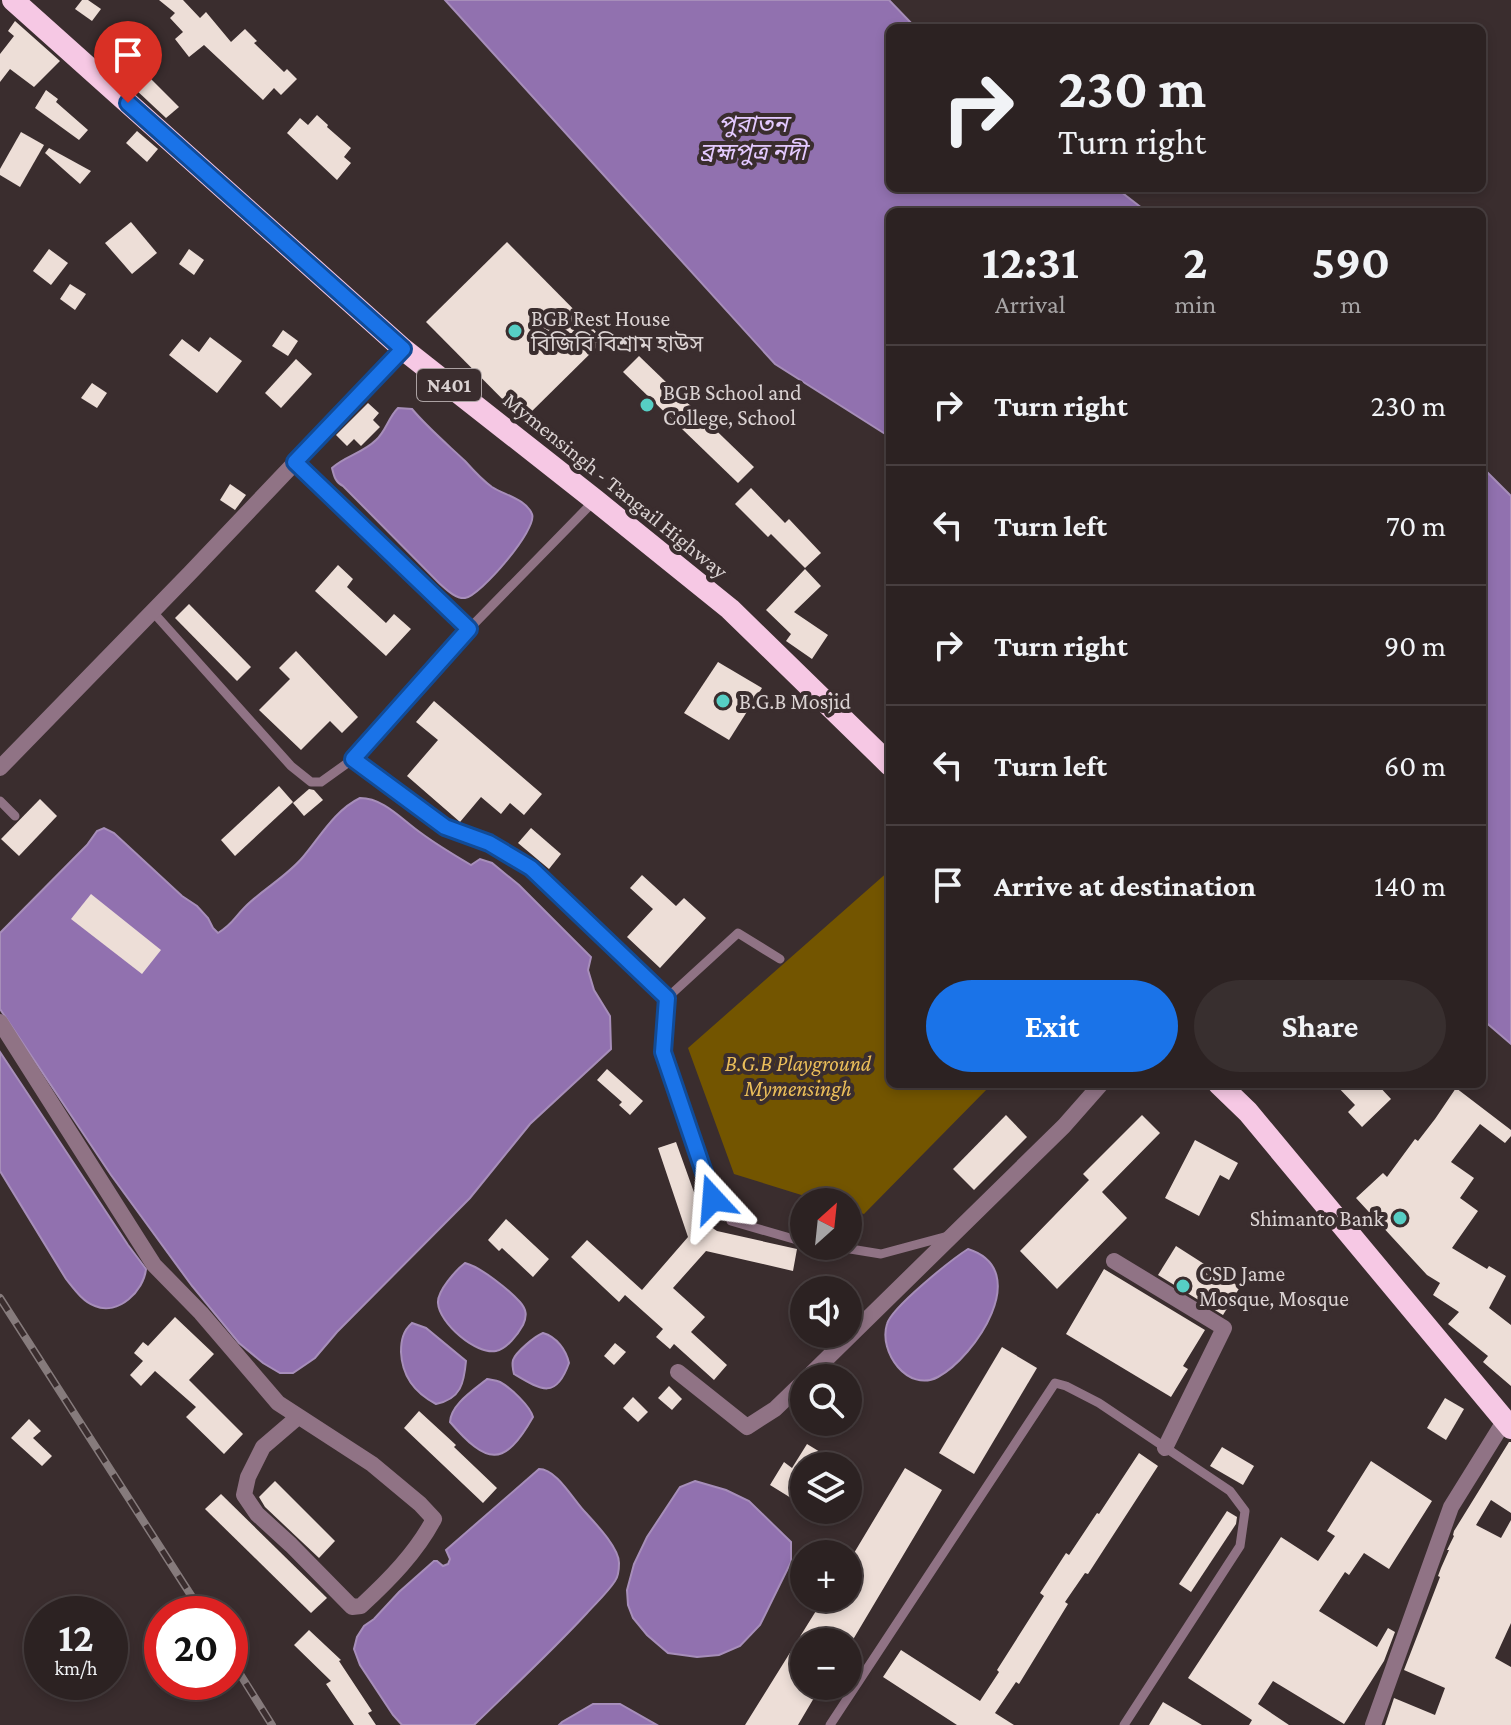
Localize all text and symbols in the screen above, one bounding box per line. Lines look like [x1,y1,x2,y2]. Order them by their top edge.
pin [94,21,162,103]
icon: arrive [106,33,150,77]
icon: right [926,56,1030,160]
text: 230 m [1058,57,1206,119]
water label: পুরাতন ব্রহ্মপুত্র নদী [700,110,811,166]
text: Turn right [1058,122,1206,162]
text: 12:31 [982,235,1079,288]
text: 2 [1183,235,1208,288]
text: 590 [1312,235,1390,288]
text: Arrival [995,290,1066,319]
text: min [1175,290,1216,319]
text: m [1341,290,1362,319]
place label: BGB Rest House বিজিবি বিশ্রাম হাউস [530,306,704,356]
marker: BGB Rest House বিজিবি বিশ্রাম হাউস [506,322,524,340]
road number: N401 [417,369,481,401]
place label: BGB School and College, School [663,380,802,430]
icon: right [926,383,970,427]
street label: Mymensingh - Tangail Highway [499,387,733,584]
text: Turn right [994,389,1128,422]
text: 230 m [1371,389,1446,422]
marker: BGB School and College, School [638,396,656,414]
icon: left [926,503,970,547]
text: Turn left [994,509,1107,542]
text: 70 m [1386,509,1446,542]
icon: right [926,623,970,667]
text: Turn right [994,629,1128,662]
text: 90 m [1384,629,1446,662]
place label: B.G.B Mosjid [739,689,852,714]
marker: B.G.B Mosjid [714,692,732,710]
icon: left [926,743,970,787]
text: Turn left [994,749,1107,782]
text: 60 m [1384,749,1446,782]
icon: arrive [926,863,970,907]
text: Arrive at destination [994,869,1256,902]
text: 140 m [1374,869,1446,902]
button: Exit [926,980,1178,1072]
button: Share [1194,980,1446,1072]
park label: B.G.B Playground Mymensingh [725,1051,872,1101]
position arrow [671,1157,755,1241]
north arrow [790,1188,862,1260]
map controls [790,1188,862,1700]
place label: Shimanto Bank [1250,1206,1384,1231]
marker: Shimanto Bank [1391,1209,1409,1227]
place label: CSD Jame Mosque, Mosque [1199,1261,1349,1311]
button: sound [790,1276,862,1348]
marker: CSD Jame Mosque, Mosque [1174,1277,1192,1295]
button: search [790,1364,862,1436]
button: layers [790,1452,862,1524]
button: + [790,1540,862,1612]
speed limit sign: 20 [144,1596,248,1700]
text: 12 [58,1615,94,1660]
button: − [790,1628,862,1700]
text: km/h [54,1657,98,1679]

